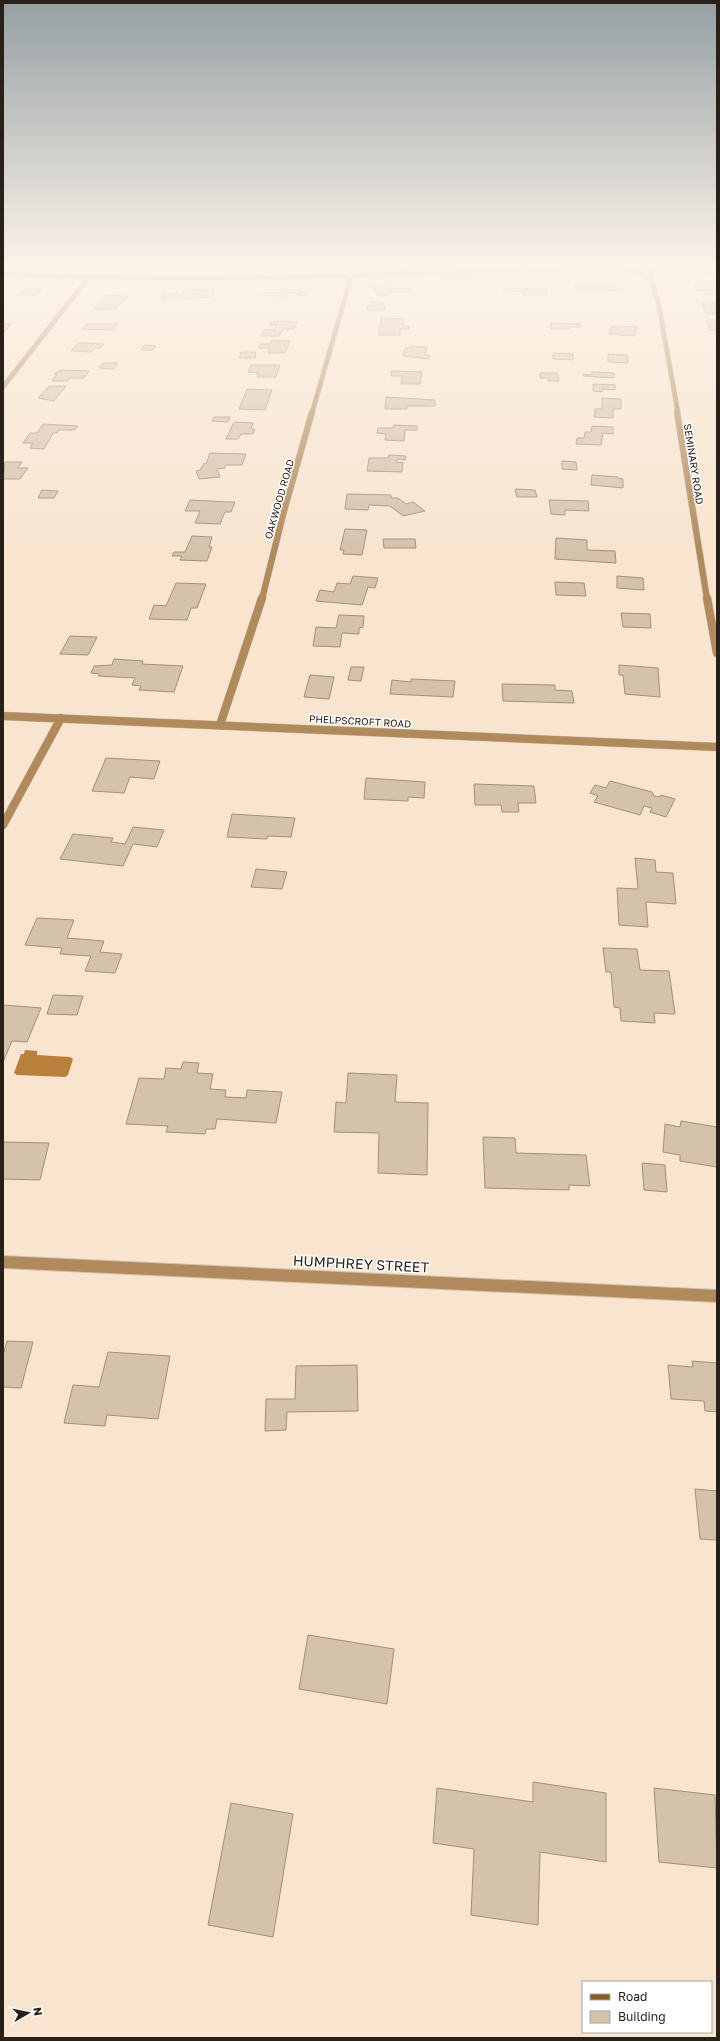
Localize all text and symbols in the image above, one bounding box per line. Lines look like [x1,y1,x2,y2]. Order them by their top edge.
street label: SEMINARY ROAD [682,423,706,505]
street label: OAKWOOD ROAD [262,458,296,540]
street label: PHELPSCROFT ROAD [309,712,411,730]
street label: HUMPHREY STREET [293,1251,430,1276]
legend [582,1981,712,2033]
text: Road [618,1989,647,2004]
north arrow [8,1993,48,2033]
text: N [31,2006,45,2017]
text: Building [618,2009,666,2024]

